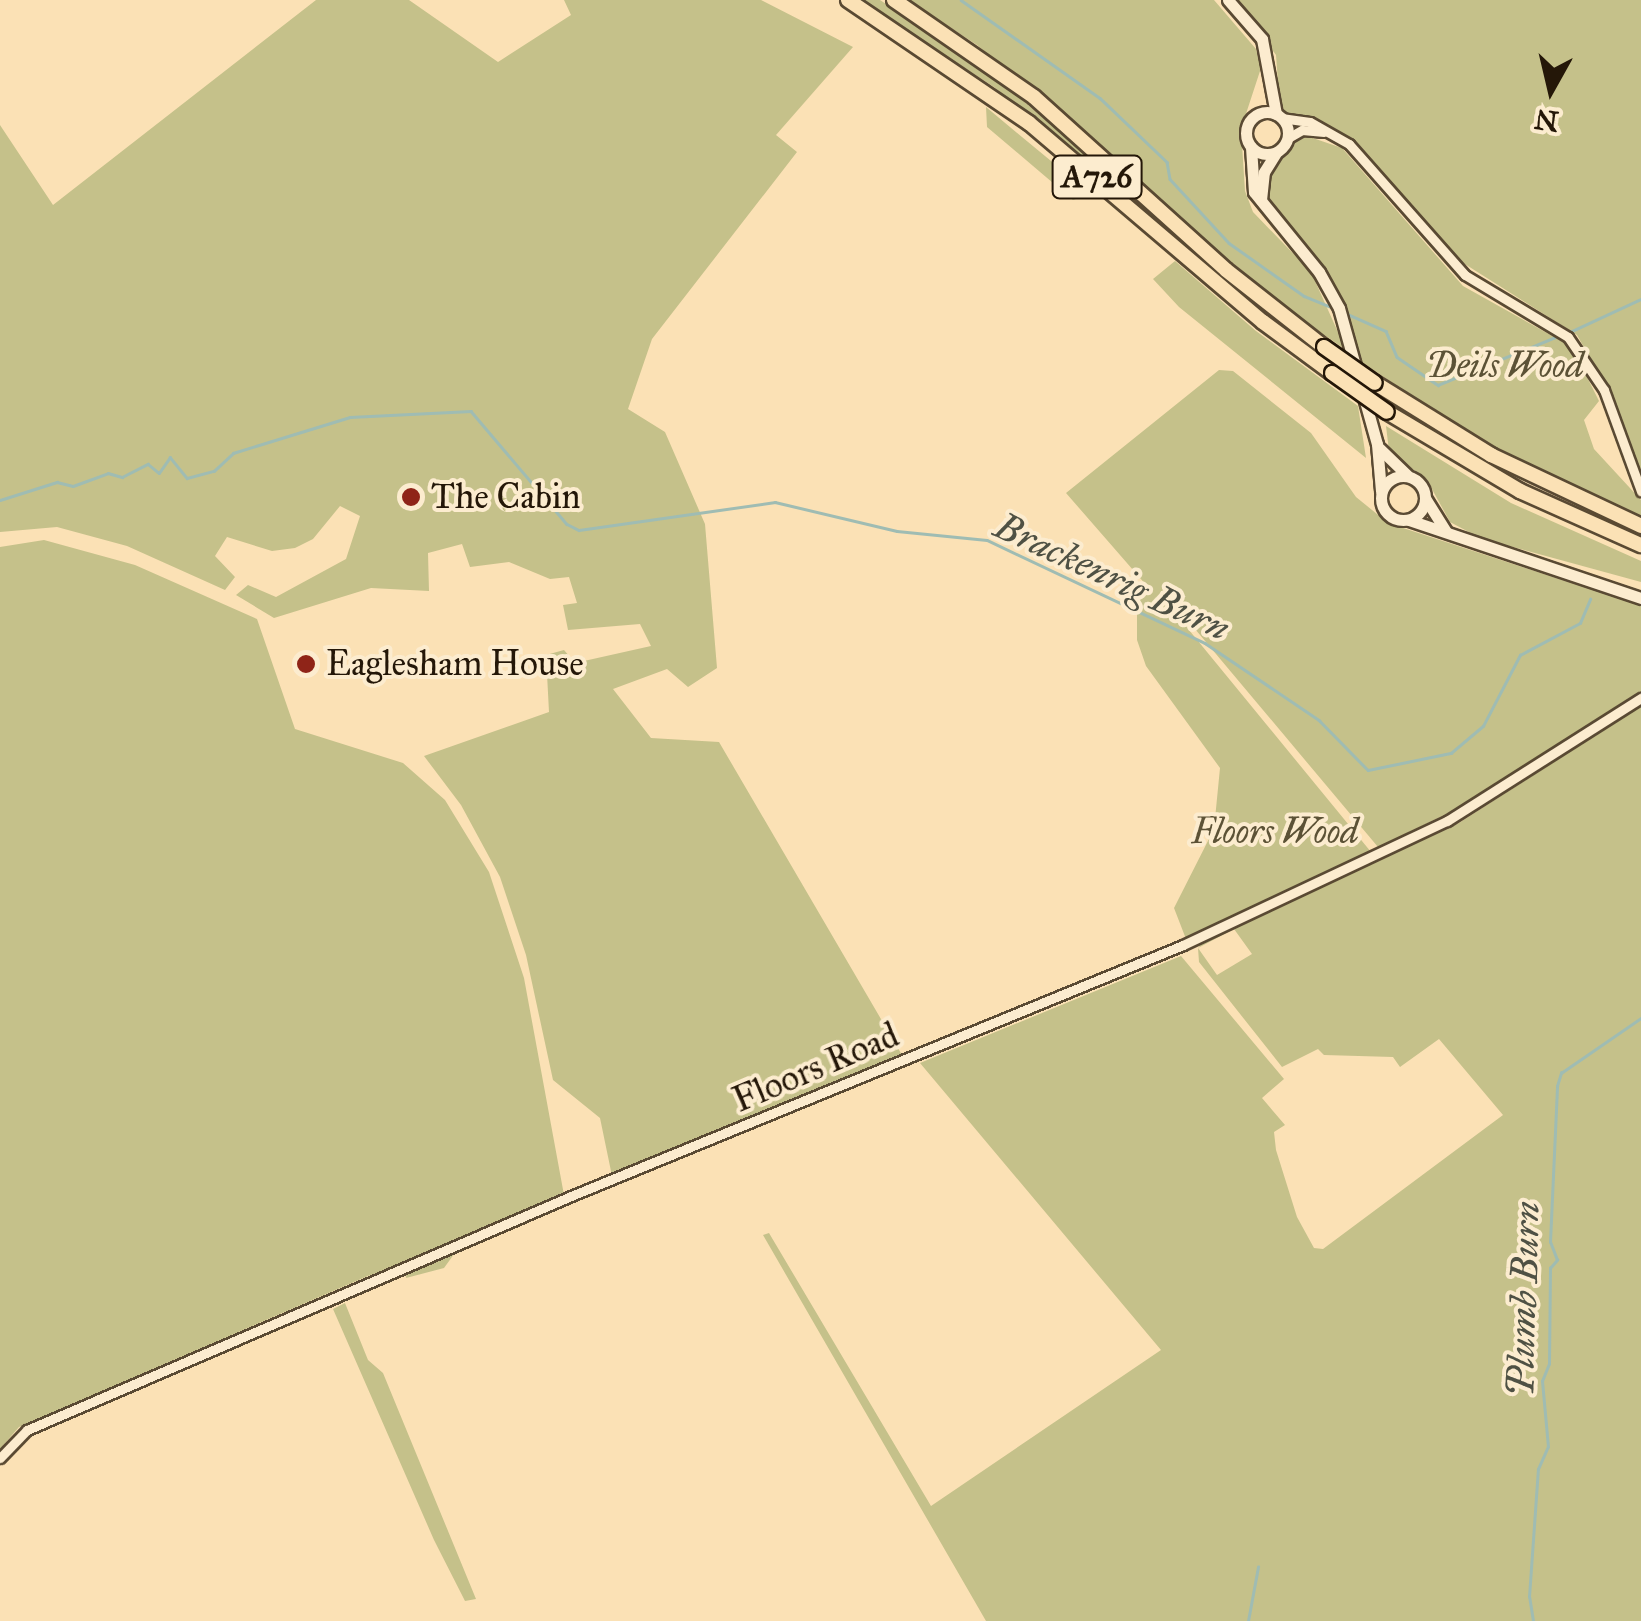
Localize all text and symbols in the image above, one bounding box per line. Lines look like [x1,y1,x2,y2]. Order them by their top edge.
north arrow [1501,40,1601,140]
text: N [1533,101,1561,139]
road number: A726 [1050,150,1144,204]
park label: Deils Wood [1426,345,1584,387]
place label: The Cabin [431,476,581,518]
marker: The Cabin [400,486,422,508]
water label: Brackenrig Burn [988,503,1236,651]
place label: Eaglesham House [326,643,584,685]
marker: Eaglesham House [295,653,317,675]
park label: Floors Wood [1191,811,1359,853]
street label: Floors Road [727,1014,905,1122]
water label: Plumb Burn [1498,1201,1550,1397]

